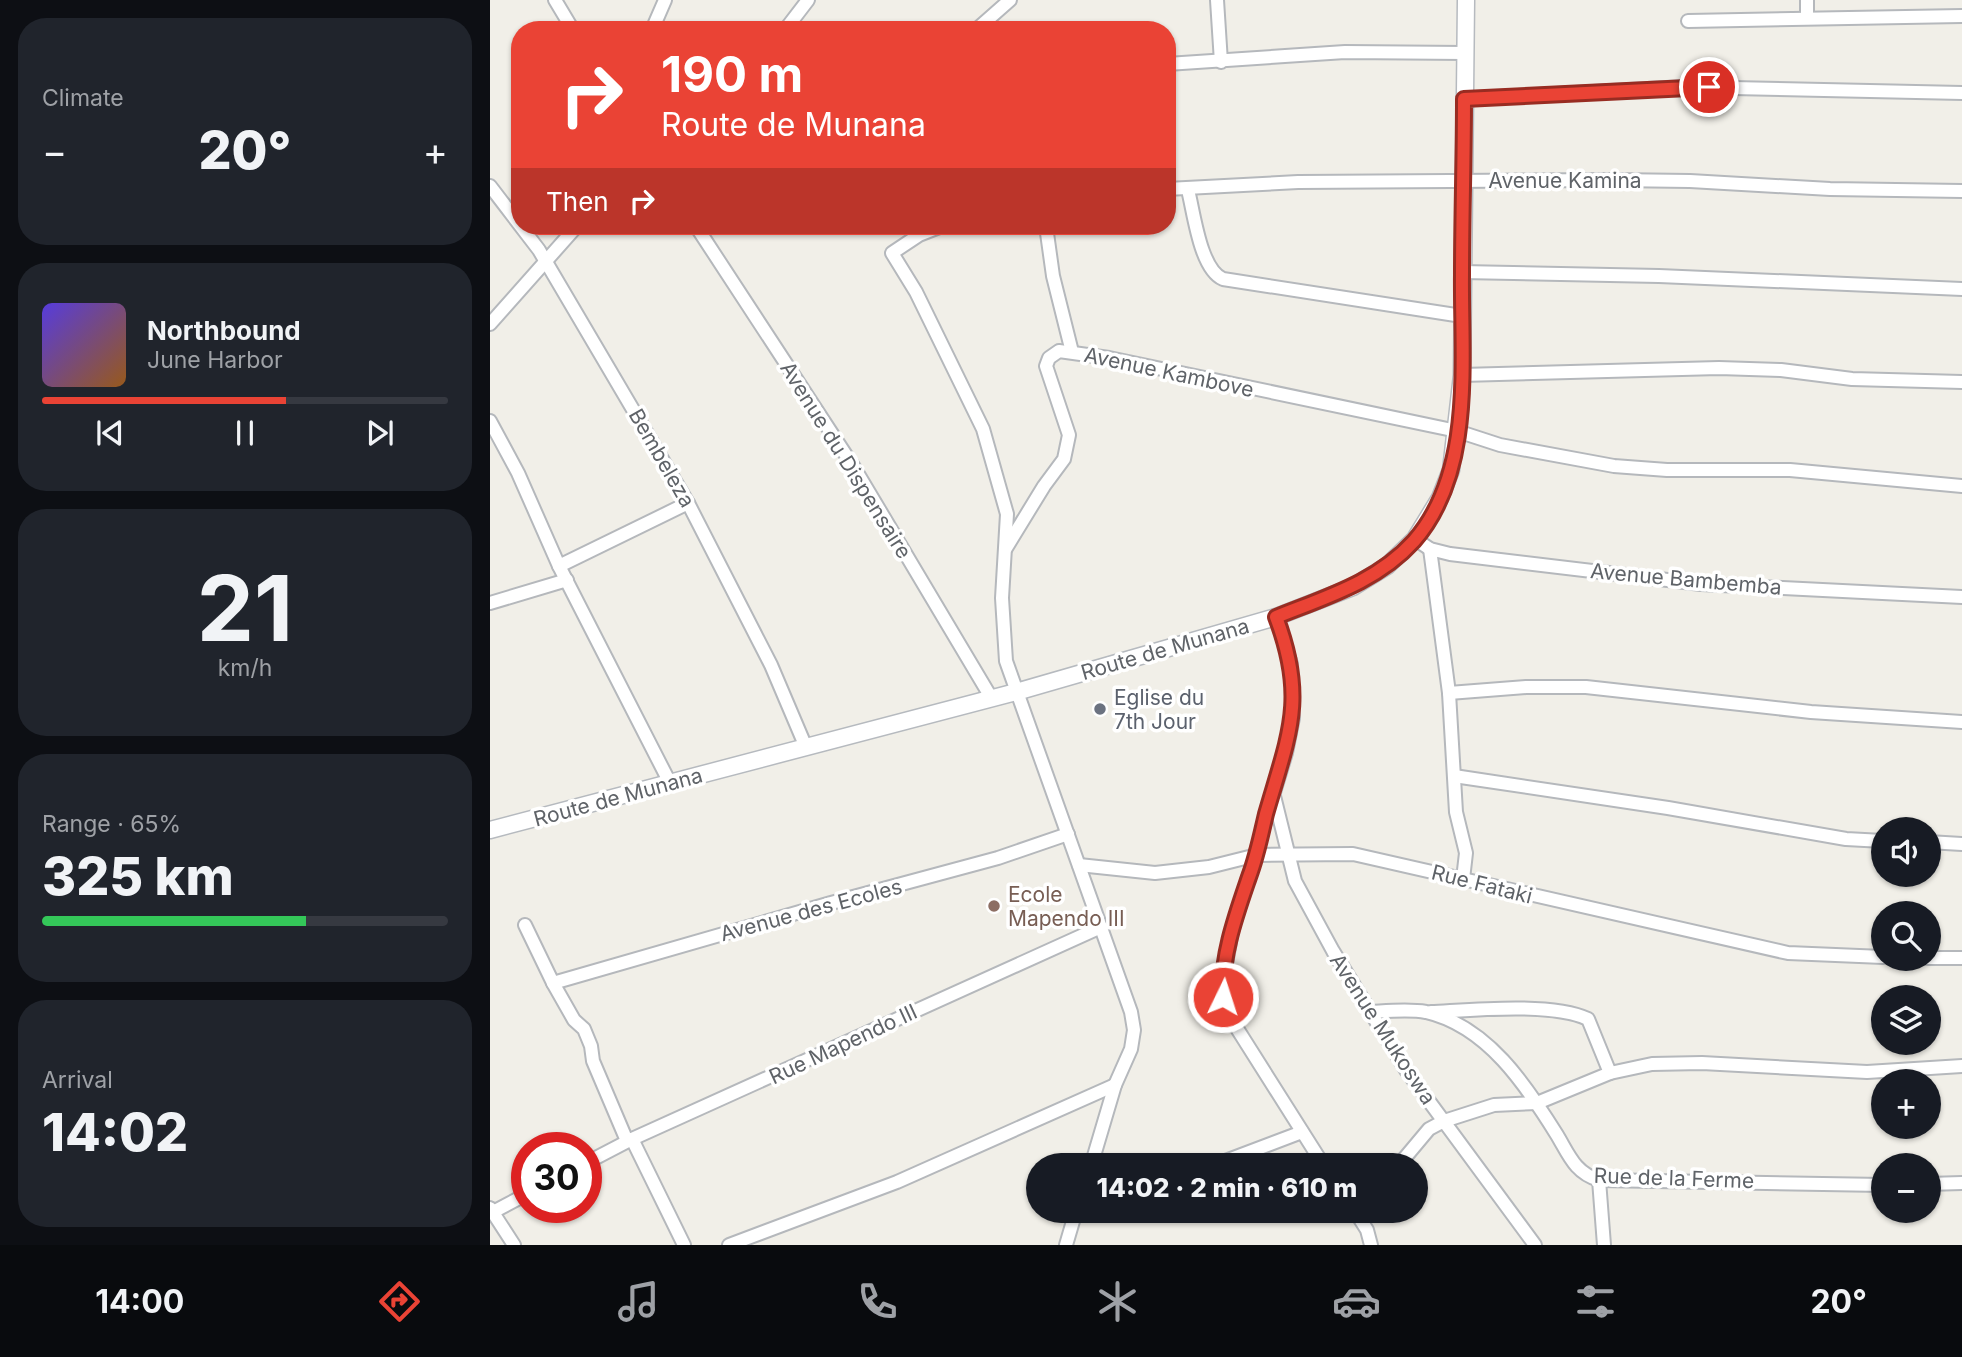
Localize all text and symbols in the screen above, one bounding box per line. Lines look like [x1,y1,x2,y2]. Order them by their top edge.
text: 190 m [661,45,803,104]
icon: right [546,49,637,140]
pin [1679,57,1739,117]
icon: arrive [1690,68,1728,106]
text: Climate [42,84,124,112]
text: Route de Munana [661,105,926,144]
text: 20° [198,119,292,182]
text: − [42,128,67,174]
text: + [423,128,448,174]
street label: Avenue Kamina [1488,168,1642,193]
icon: right [623,182,661,220]
text: Then [546,186,609,217]
text: Northbound [147,315,301,346]
street label: Avenue Kambove [1082,342,1256,402]
text: June Harbor [147,346,283,374]
street label: Avenue du Dispensaire [775,357,917,563]
street label: Bembeleza [624,404,700,512]
icon: previous [91,414,129,452]
icon: pause [226,414,264,452]
icon: next [361,414,399,452]
text: 21 [197,553,293,663]
street label: Avenue Bambemba [1589,558,1783,600]
street label: Route de Munana [1078,613,1252,685]
text: km/h [218,654,272,682]
place label: Eglise du 7th Jour [1114,685,1204,734]
marker: Eglise du 7th Jour [1092,701,1108,717]
street label: Route de Munana [531,762,705,832]
text: Range · 65% [42,810,181,838]
map controls [1871,817,1941,1223]
button: sound [1871,817,1941,887]
text: 325 km [42,845,234,908]
street label: Rue Fataki [1429,859,1535,909]
street label: Avenue des Ecoles [717,874,905,946]
place label: Ecole Mapendo III [1008,882,1125,931]
marker: Ecole Mapendo III [986,898,1002,914]
button: search [1871,901,1941,971]
street label: Avenue Mukoswa [1325,949,1441,1109]
position arrow [1186,960,1260,1034]
button: layers [1871,985,1941,1055]
street label: Rue Mapendo III [765,999,921,1089]
text: Arrival [42,1066,113,1094]
button: + [1871,1069,1941,1139]
text: 14:02 [42,1101,188,1164]
speed limit sign: 30 [511,1132,602,1223]
button: − [1871,1153,1941,1223]
street label: Rue de la Ferme [1593,1163,1755,1193]
text: 14:02 · 2 min · 610 m [1097,1172,1357,1203]
icon: directions [375,1277,424,1326]
icon: music [614,1277,663,1326]
icon: phone [853,1277,902,1326]
icon: climate [1093,1277,1142,1326]
icon: car [1332,1277,1381,1326]
icon: filters [1571,1277,1620,1326]
text: 14:00 [95,1282,184,1321]
text: 20° [1810,1282,1867,1321]

